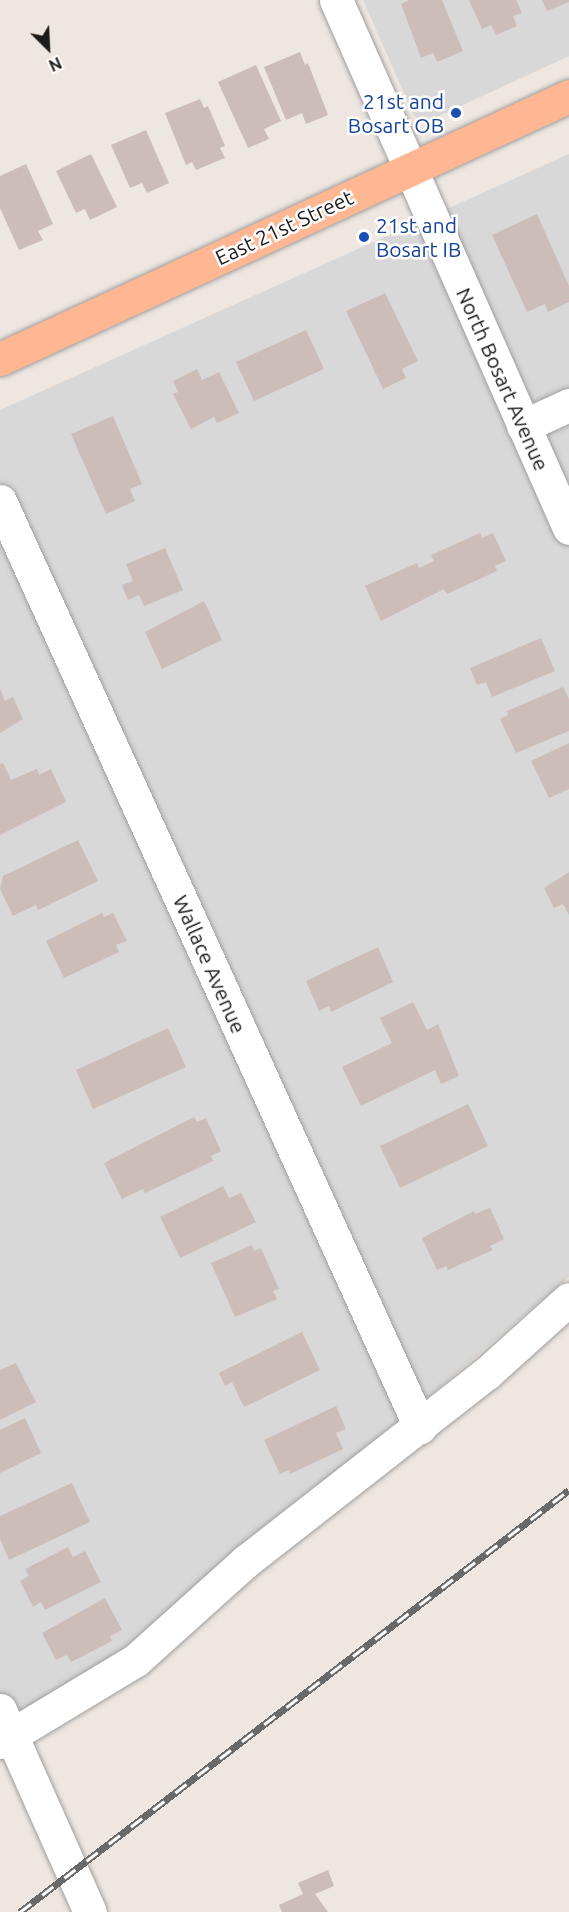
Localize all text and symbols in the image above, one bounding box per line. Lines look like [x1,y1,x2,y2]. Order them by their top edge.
north arrow [18,18,78,78]
text: N [46,54,64,75]
place label: 21st and Bosart OB [348,88,444,138]
marker: 21st and Bosart OB [449,106,463,120]
street label: East 21st Street [211,184,357,270]
place label: 21st and Bosart IB [376,212,461,262]
marker: 21st and Bosart IB [357,230,371,244]
street label: North Bosart Avenue [451,284,555,474]
street label: Wallace Avenue [168,891,252,1037]

